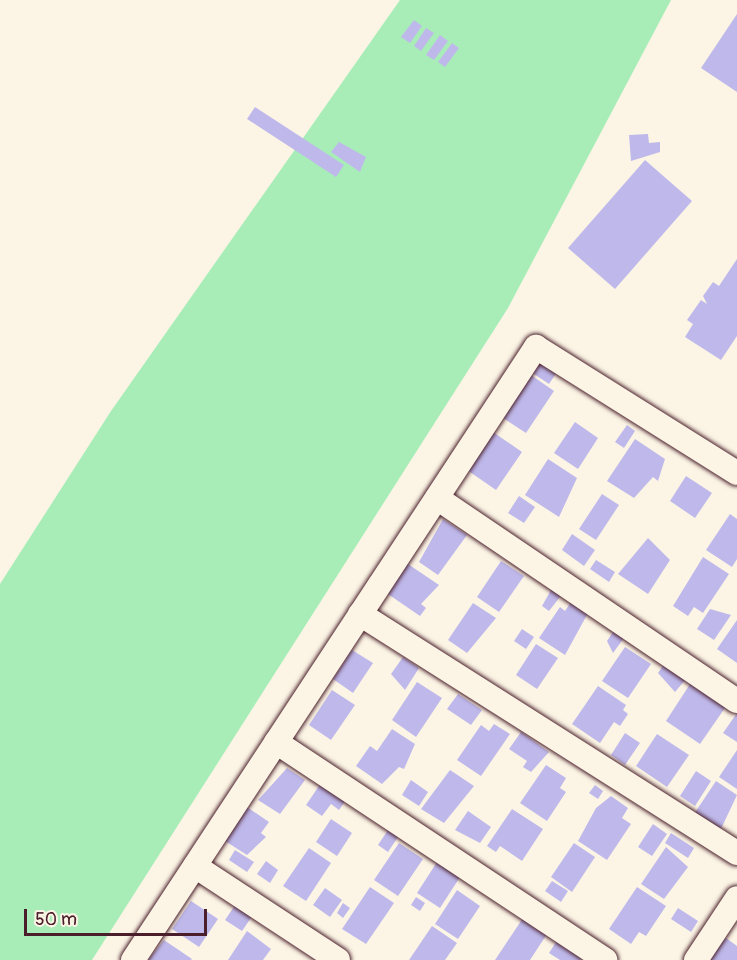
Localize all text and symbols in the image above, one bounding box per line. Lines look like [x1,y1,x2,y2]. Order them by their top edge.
scale bar [27,897,210,935]
text: 50 m [35,908,77,931]

